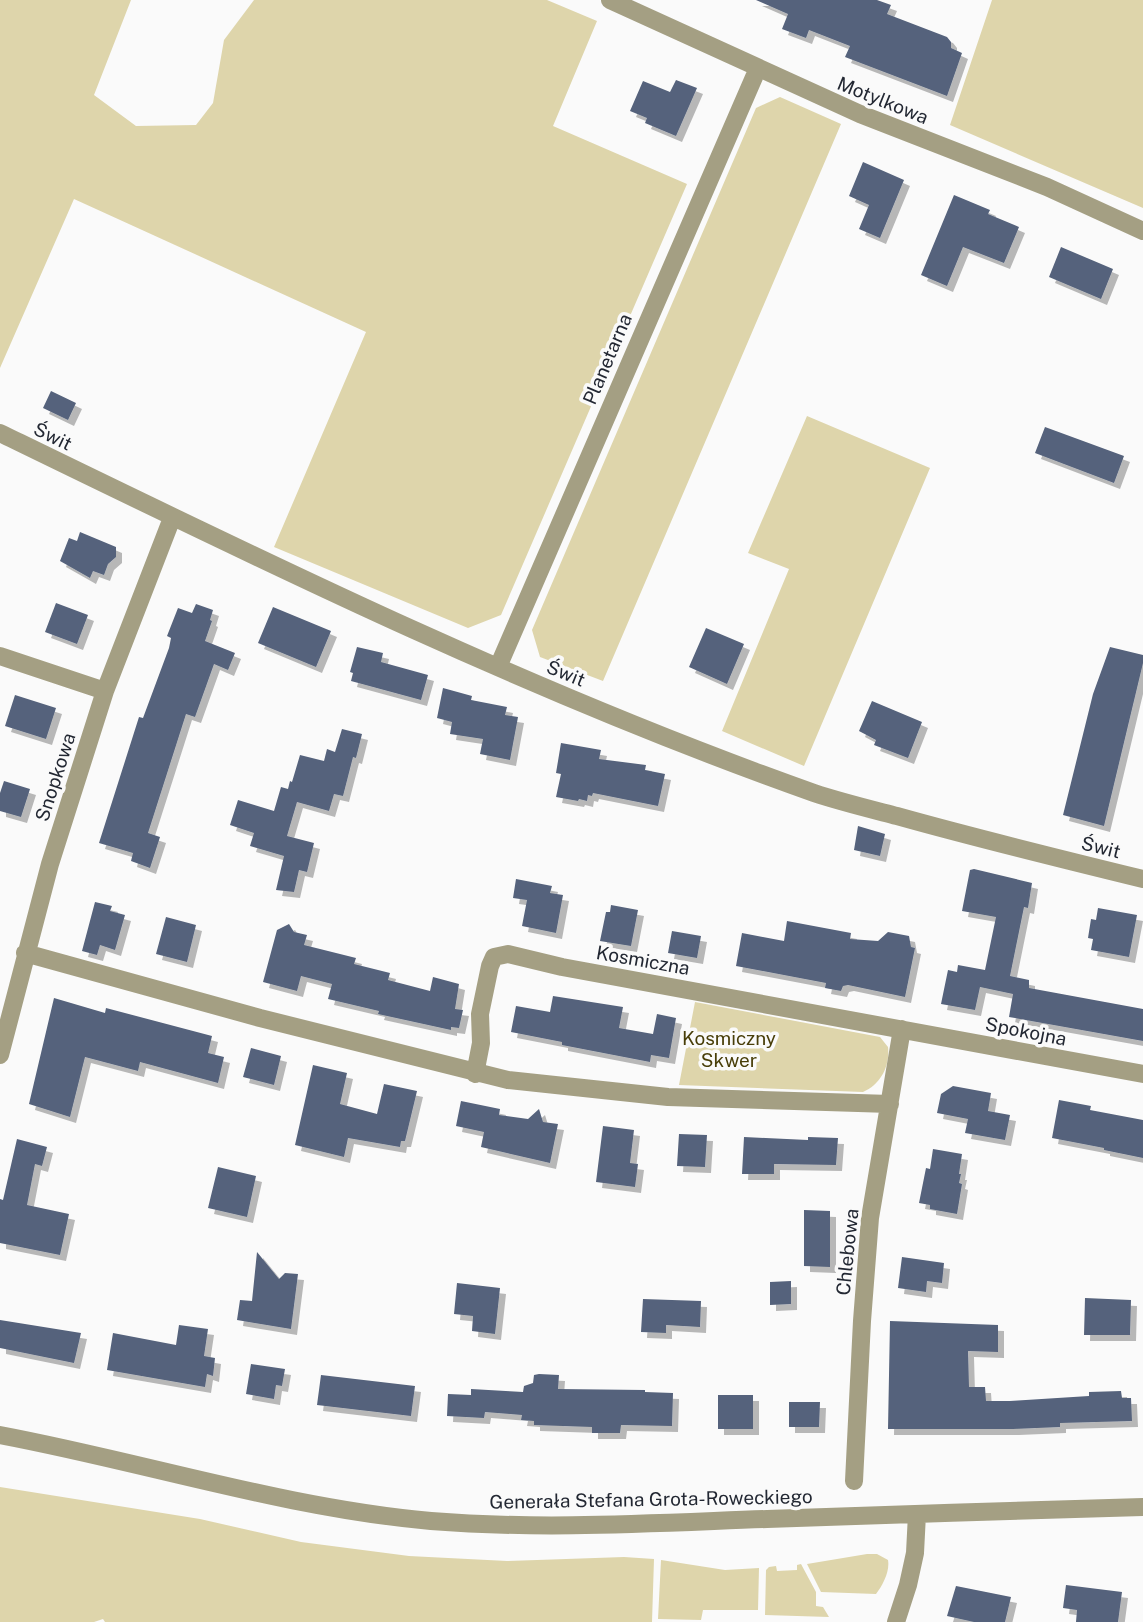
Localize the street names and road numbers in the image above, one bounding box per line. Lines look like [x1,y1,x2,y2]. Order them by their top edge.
street label: Motylkowa [834,72,932,128]
street label: Planetarna [578,310,636,408]
street label: Świt [30,417,76,455]
street label: Świt [543,655,589,691]
street label: Snopkowa [30,730,80,824]
street label: Świt [1079,832,1123,862]
street label: Kosmiczna [595,941,691,979]
street label: Spokojna [984,1012,1068,1050]
street label: Chlebowa [832,1208,862,1296]
street label: Generała Stefana Grota-Roweckiego [489,1485,813,1513]

